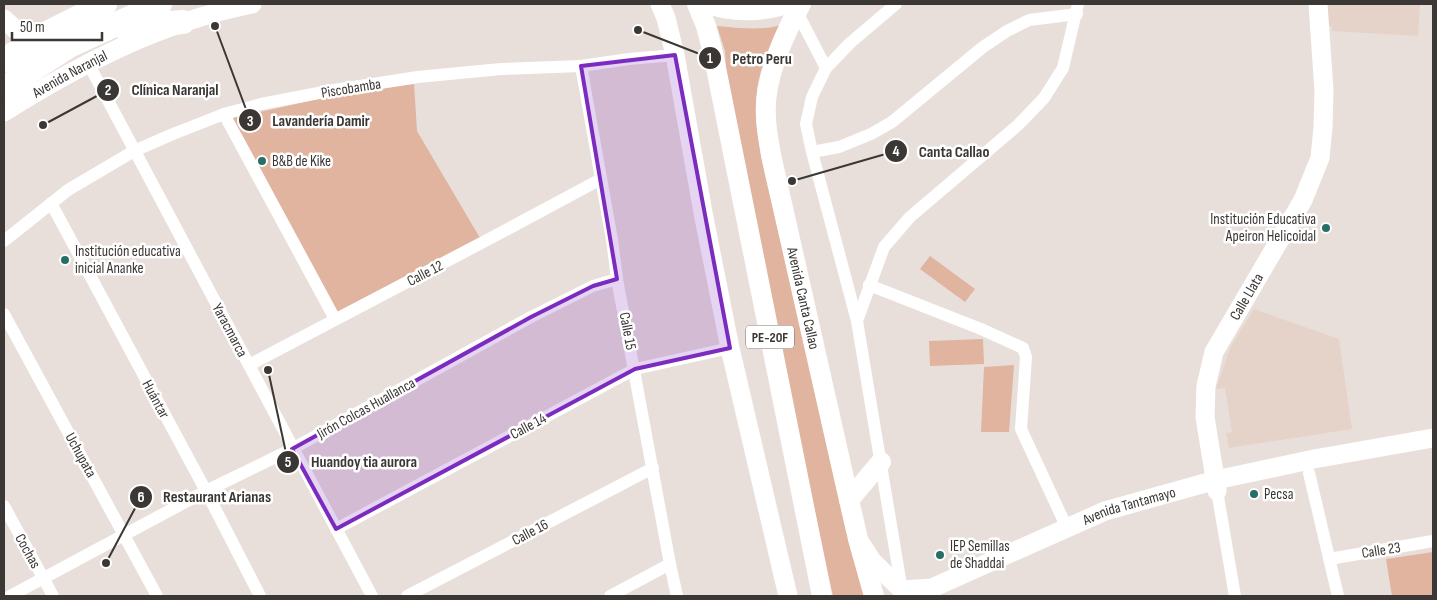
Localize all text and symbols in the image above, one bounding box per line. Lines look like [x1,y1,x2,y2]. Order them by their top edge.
scale bar [12,10,102,42]
text: 50 m [20,18,45,37]
callout: Petro Peru [697,42,802,73]
street label: Avenida Naranjal [28,46,111,103]
text: 1 [707,49,713,68]
text: Petro Peru [732,50,792,69]
callout: Clínica Naranjal [96,74,228,105]
street label: Piscobamba [320,74,383,103]
text: 2 [105,81,111,100]
text: Clínica Naranjal [131,81,219,100]
callout: Lavandería Damir [237,105,380,136]
text: 3 [247,112,254,131]
text: Lavandería Damir [272,112,370,131]
callout: Canta Callao [883,135,999,166]
text: 4 [893,142,900,161]
text: Canta Callao [919,143,989,162]
place label: B&B de Kike [272,152,331,171]
marker: B&B de Kike [256,155,268,167]
place label: Institución Educativa Apeiron Helicoidal [1210,210,1316,246]
marker: Institución Educativa Apeiron Helicoidal [1320,222,1332,234]
place label: Institución educativa inicial Ananke [75,242,181,278]
street label: Avenida Canta Callao [782,245,824,351]
marker: Institución educativa inicial Ananke [59,254,71,266]
street label: Calle 12 [404,256,447,291]
street label: Calle Llata [1226,270,1268,324]
street label: Yaracmarca [208,300,252,361]
street label: Calle 15 [615,311,640,352]
road number: PE-20F [746,326,794,348]
street label: Jirón Colcas Huallanca [313,373,419,444]
street label: Huántar [138,377,174,422]
street label: Calle 14 [507,409,550,444]
street label: Uchupata [61,429,101,481]
callout: Huandoy tia aurora [276,446,427,477]
text: 5 [285,453,292,472]
text: Huandoy tia aurora [311,453,417,472]
callout: Restaurant Arianas [128,481,281,512]
street label: Avenida Tantamayo [1079,483,1178,530]
place label: Pecsa [1264,485,1294,504]
text: 6 [137,488,145,507]
text: Restaurant Arianas [163,488,271,507]
marker: Pecsa [1248,488,1260,500]
street label: Calle 16 [509,515,552,550]
street label: Cochas [10,530,45,572]
place label: IEP Semillas de Shaddai [950,537,1010,573]
street label: Calle 23 [1360,538,1402,563]
marker: IEP Semillas de Shaddai [934,549,946,561]

